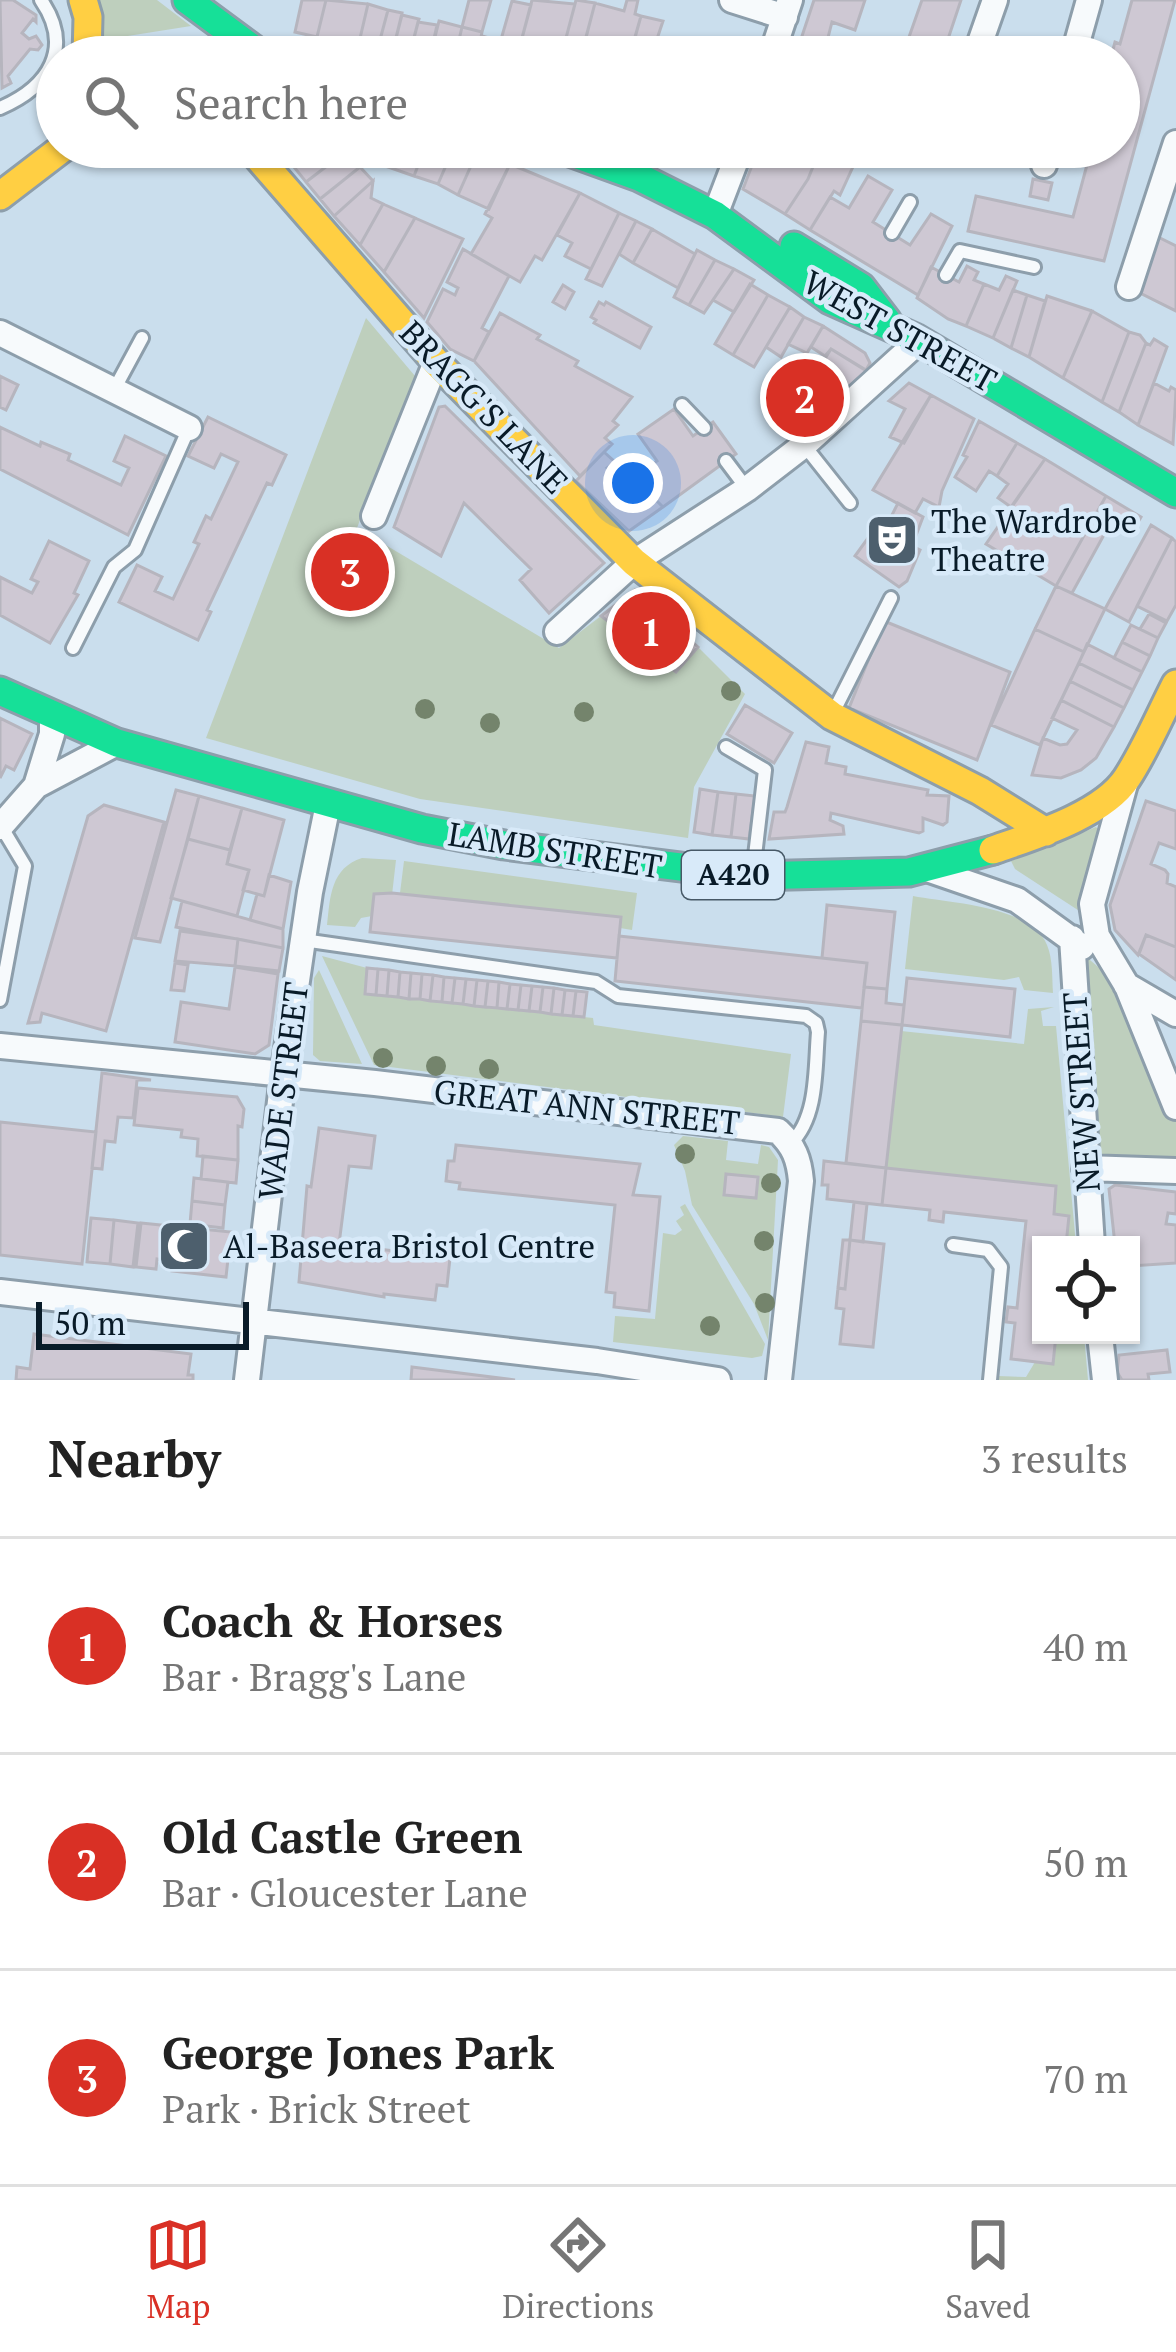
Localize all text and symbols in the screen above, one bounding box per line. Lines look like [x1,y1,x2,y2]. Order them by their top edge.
search box [36,36,1140,168]
icon: search [78,69,144,135]
text: Search here [174,72,408,132]
street label: WEST STREET [796,260,1004,401]
street label: BRAGG'S LANE [391,311,578,502]
pin: 2 [766,353,844,443]
your location [603,453,663,513]
place label: The Wardrobe Theatre [931,499,1137,580]
theatre icon: The Wardrobe Theatre [864,512,920,568]
pin: 3 [311,527,389,617]
pin: 1 [612,586,690,676]
street label: LAMB STREET [445,811,665,888]
road number: A420 [682,851,784,899]
street label: WADE STREET [248,980,317,1202]
street label: NEW STREET [1052,991,1109,1193]
street label: GREAT ANN STREET [432,1069,742,1144]
mosque icon: Al-Baseera Bristol Centre [156,1218,212,1274]
place label: Al-Baseera Bristol Centre [223,1224,595,1267]
map controls [1032,1236,1140,1344]
button: locate [1032,1236,1140,1344]
scale bar [36,1296,249,1349]
text: 50 m [54,1301,126,1344]
text: Nearby [48,1424,221,1492]
text: 3 results [981,1432,1128,1484]
text: Coach & Horses [162,1590,503,1650]
text: 1 [76,1620,98,1672]
text: 40 m [1043,1620,1128,1672]
text: Bar · Bragg's Lane [162,1650,466,1702]
text: Old Castle Green [162,1806,523,1866]
text: 2 [76,1836,98,1888]
text: 50 m [1043,1836,1128,1888]
text: Bar · Gloucester Lane [162,1866,528,1918]
text: George Jones Park [162,2022,554,2082]
text: 3 [76,2052,98,2104]
text: 70 m [1043,2052,1128,2104]
text: Park · Brick Street [162,2082,471,2134]
tab: Map [145,2212,211,2327]
tab: Directions [502,2212,654,2327]
tab: Saved [945,2212,1031,2327]

